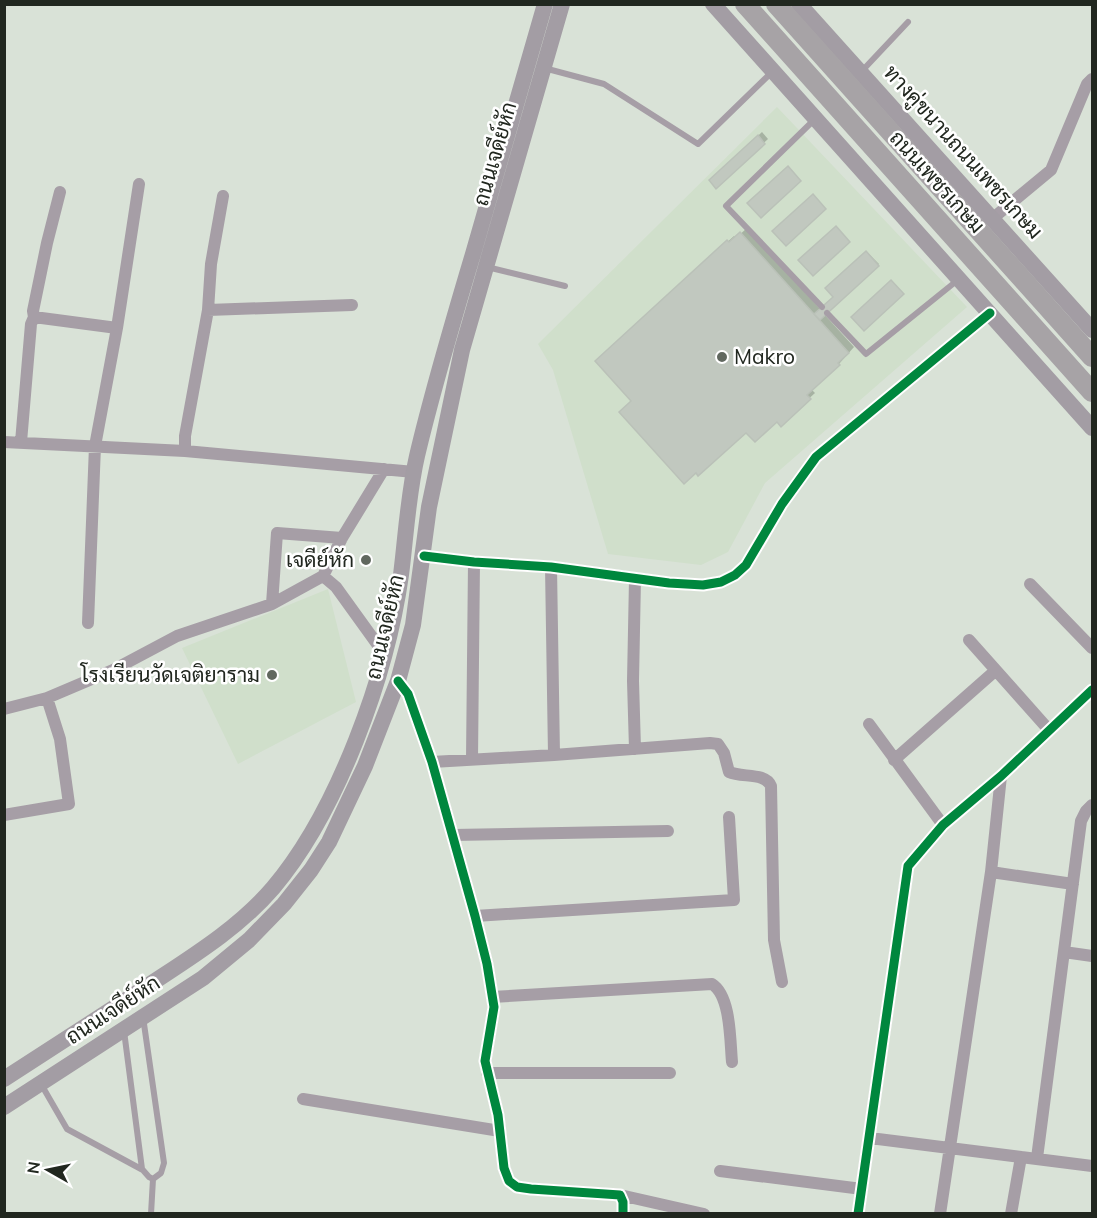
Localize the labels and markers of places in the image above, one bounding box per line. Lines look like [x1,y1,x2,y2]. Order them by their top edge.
place label: Makro [734,343,795,369]
marker: Makro [715,350,729,364]
place label: เจดีย์หัก [286,546,354,572]
marker: เจดีย์หัก [359,553,373,567]
place label: โรงเรียนวัดเจติยาราม [80,661,260,687]
marker: โรงเรียนวัดเจติยาราม [265,668,279,682]

